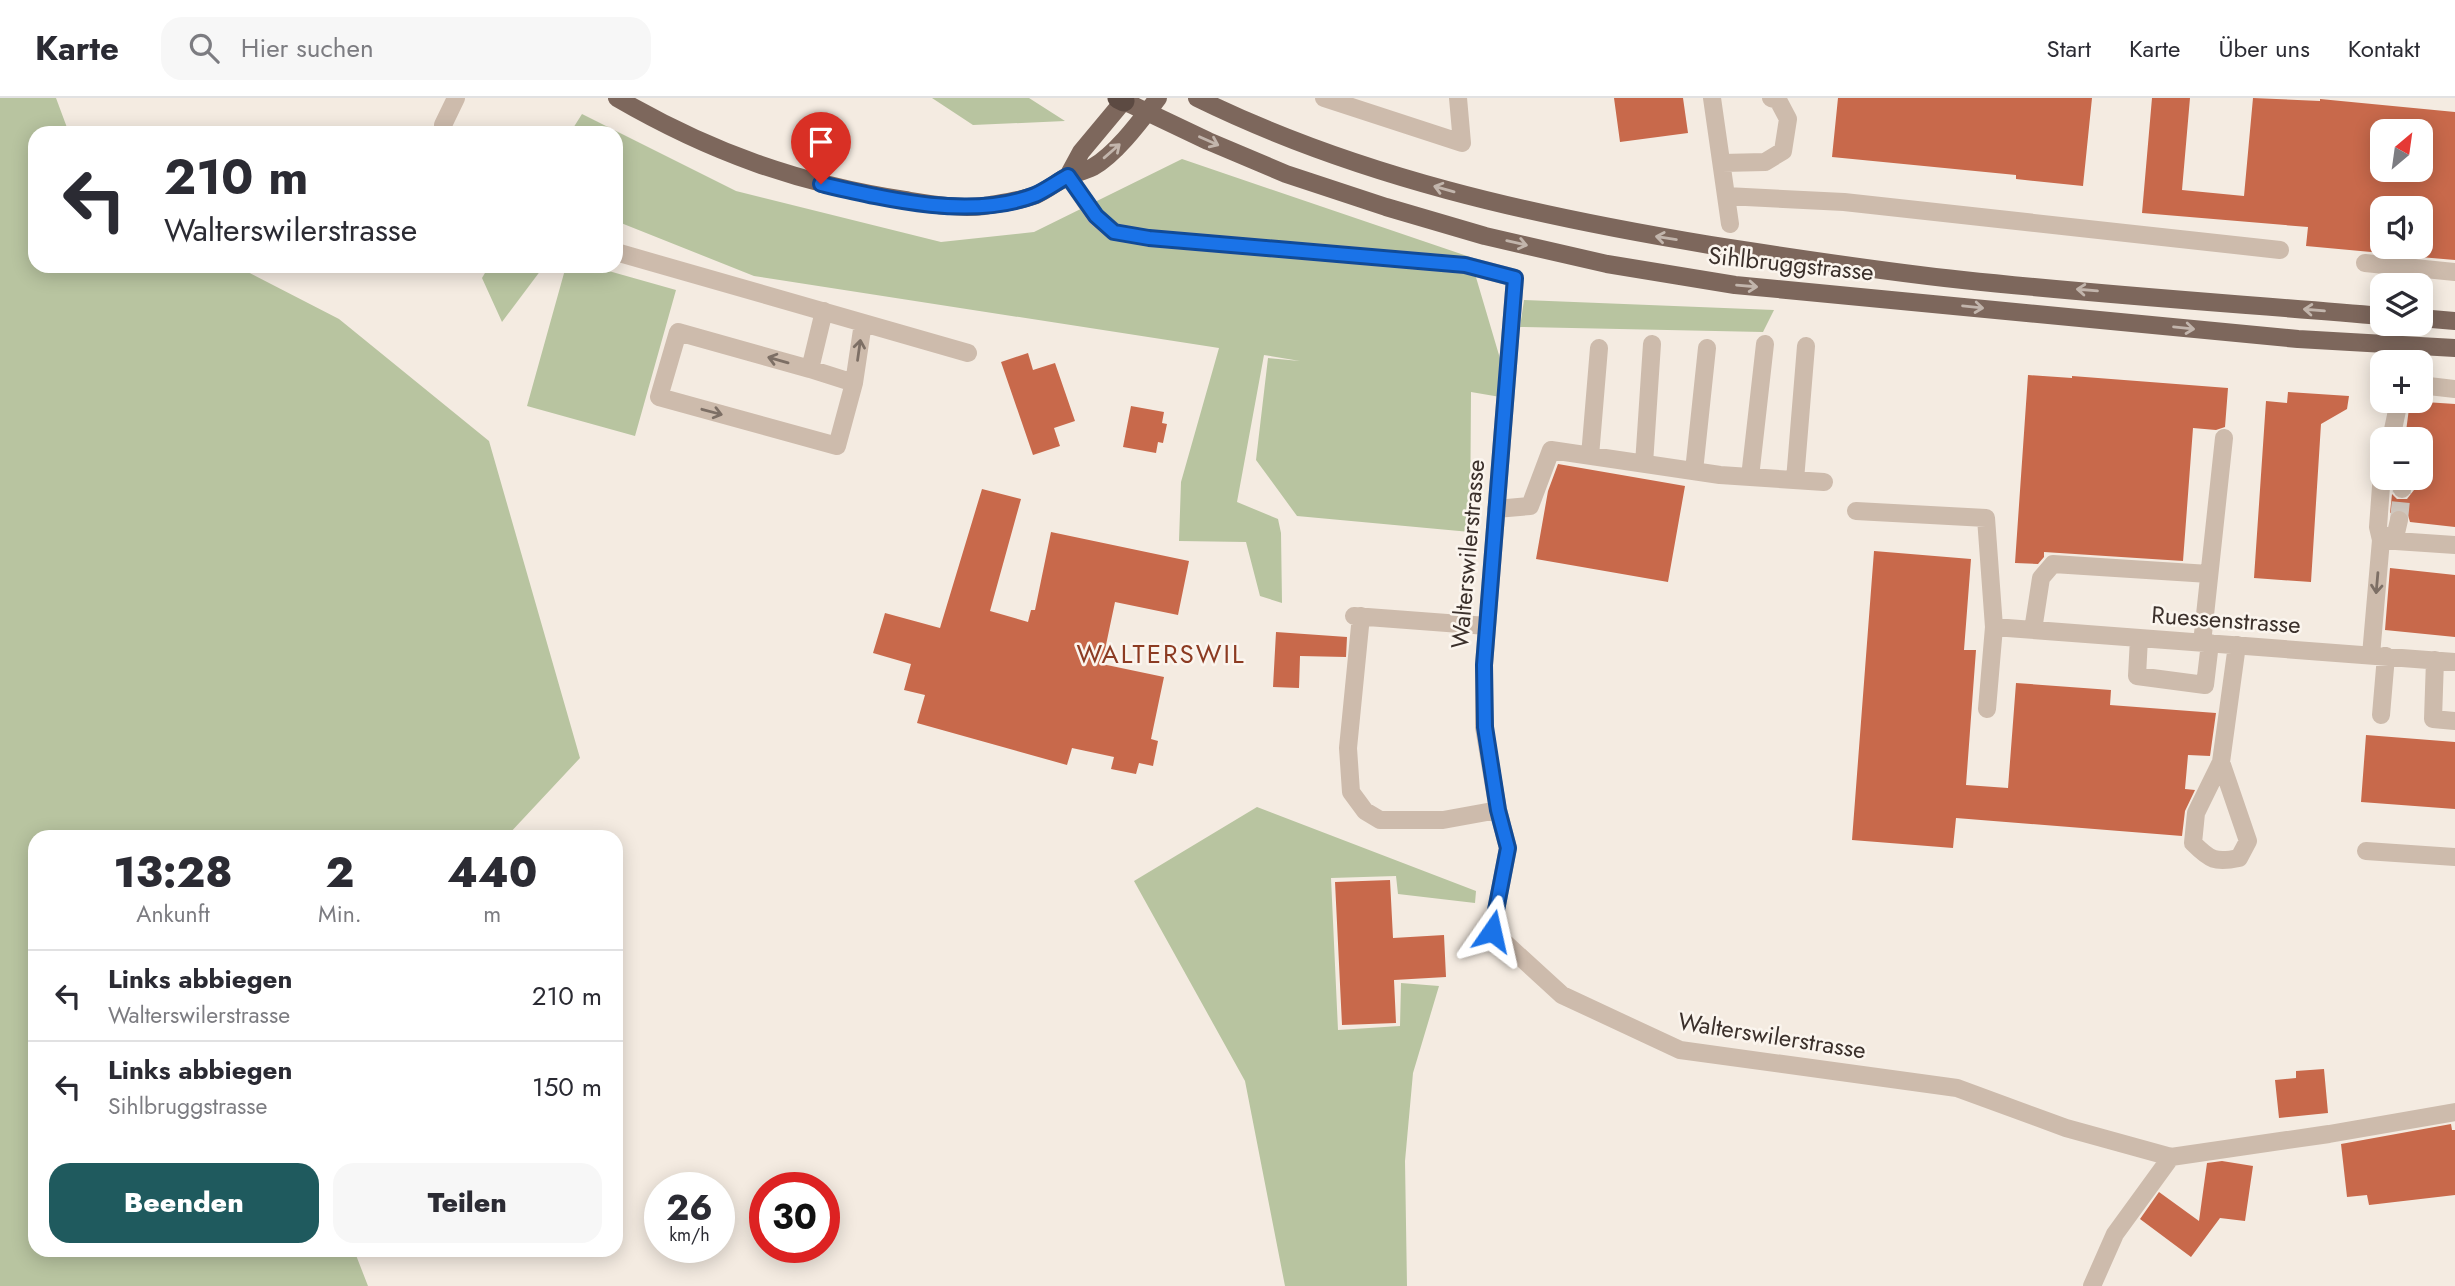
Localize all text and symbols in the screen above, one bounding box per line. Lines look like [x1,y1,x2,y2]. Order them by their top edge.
search box [161,17,651,80]
text: Karte [35,25,119,72]
icon: search [185,29,223,67]
text: Hier suchen [241,29,374,67]
text: Start [2047,31,2091,66]
text: Karte [2129,31,2180,66]
text: Über uns [2218,31,2310,66]
text: Kontakt [2348,31,2420,66]
pin [791,112,851,184]
north arrow [2370,119,2432,182]
map controls [2370,119,2433,490]
icon: arrive [802,123,840,161]
one-way arrow [1198,135,1219,148]
text: 210 m [164,142,308,212]
one-way arrow [1103,142,1120,159]
icon: left [49,154,140,245]
one-way arrow [1433,182,1455,195]
button: sound [2370,196,2433,259]
text: Walterswilerstrasse [164,207,417,253]
one-way arrow [1655,231,1678,244]
one-way arrow [1505,237,1528,251]
street label: Sihlbruggstrasse [1707,237,1876,290]
button: layers [2370,273,2433,336]
one-way arrow [1735,280,1758,293]
one-way arrow [2076,283,2099,296]
one-way arrow [1962,300,1984,313]
one-way arrow [2303,303,2326,316]
one-way arrow [2173,321,2195,334]
one-way arrow [853,339,866,362]
button: + [2370,350,2433,413]
one-way arrow [767,353,789,366]
one-way arrow [701,406,723,419]
button: − [2370,427,2433,490]
street label: Walterswilerstrasse [1442,458,1493,650]
one-way arrow [2370,571,2383,594]
street label: Ruessenstrasse [2150,597,2302,642]
district label: WALTERSWIL [1076,635,1246,673]
text: 13:28 [114,842,233,903]
text: 2 [326,842,354,903]
text: 440 [447,842,537,903]
position arrow [1455,894,1529,968]
text: Ankunft [136,897,210,931]
text: Min. [318,897,362,931]
text: m [483,897,501,931]
text: Links abbiegen [108,960,292,998]
icon: left [49,977,87,1015]
text: 210 m [532,977,602,1015]
text: Walterswilerstrasse [108,998,290,1032]
street label: Walterswilerstrasse [1676,1003,1869,1068]
text: Links abbiegen [108,1051,292,1089]
icon: left [49,1068,87,1106]
text: 150 m [532,1068,602,1106]
text: Sihlbruggstrasse [108,1089,267,1123]
button: Beenden [49,1163,319,1243]
button: Teilen [333,1163,602,1243]
speed limit sign: 30 [749,1172,840,1263]
text: 26 [666,1183,713,1233]
text: km/h [669,1222,710,1248]

